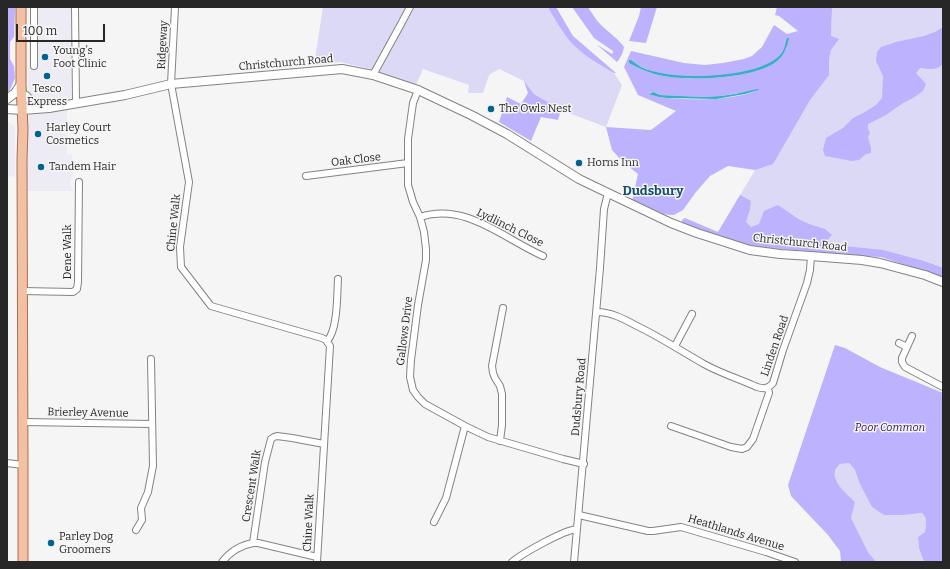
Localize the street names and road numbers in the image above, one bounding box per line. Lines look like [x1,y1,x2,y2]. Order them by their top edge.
street label: Ridgeway [155,20,171,70]
street label: Christchurch Road [238,52,334,74]
street label: Oak Close [330,150,382,170]
street label: Chine Walk [164,194,184,252]
street label: Lydlinch Close [474,206,546,250]
street label: Dene Walk [61,225,75,279]
street label: Christchurch Road [752,231,848,255]
street label: Gallows Drive [394,296,416,366]
street label: Linden Road [758,314,792,378]
street label: Dudsbury Road [569,357,589,437]
street label: Brierley Avenue [47,406,129,420]
street label: Crescent Walk [240,449,264,523]
street label: Chine Walk [301,494,317,552]
street label: Heathlands Avenue [686,512,786,554]

